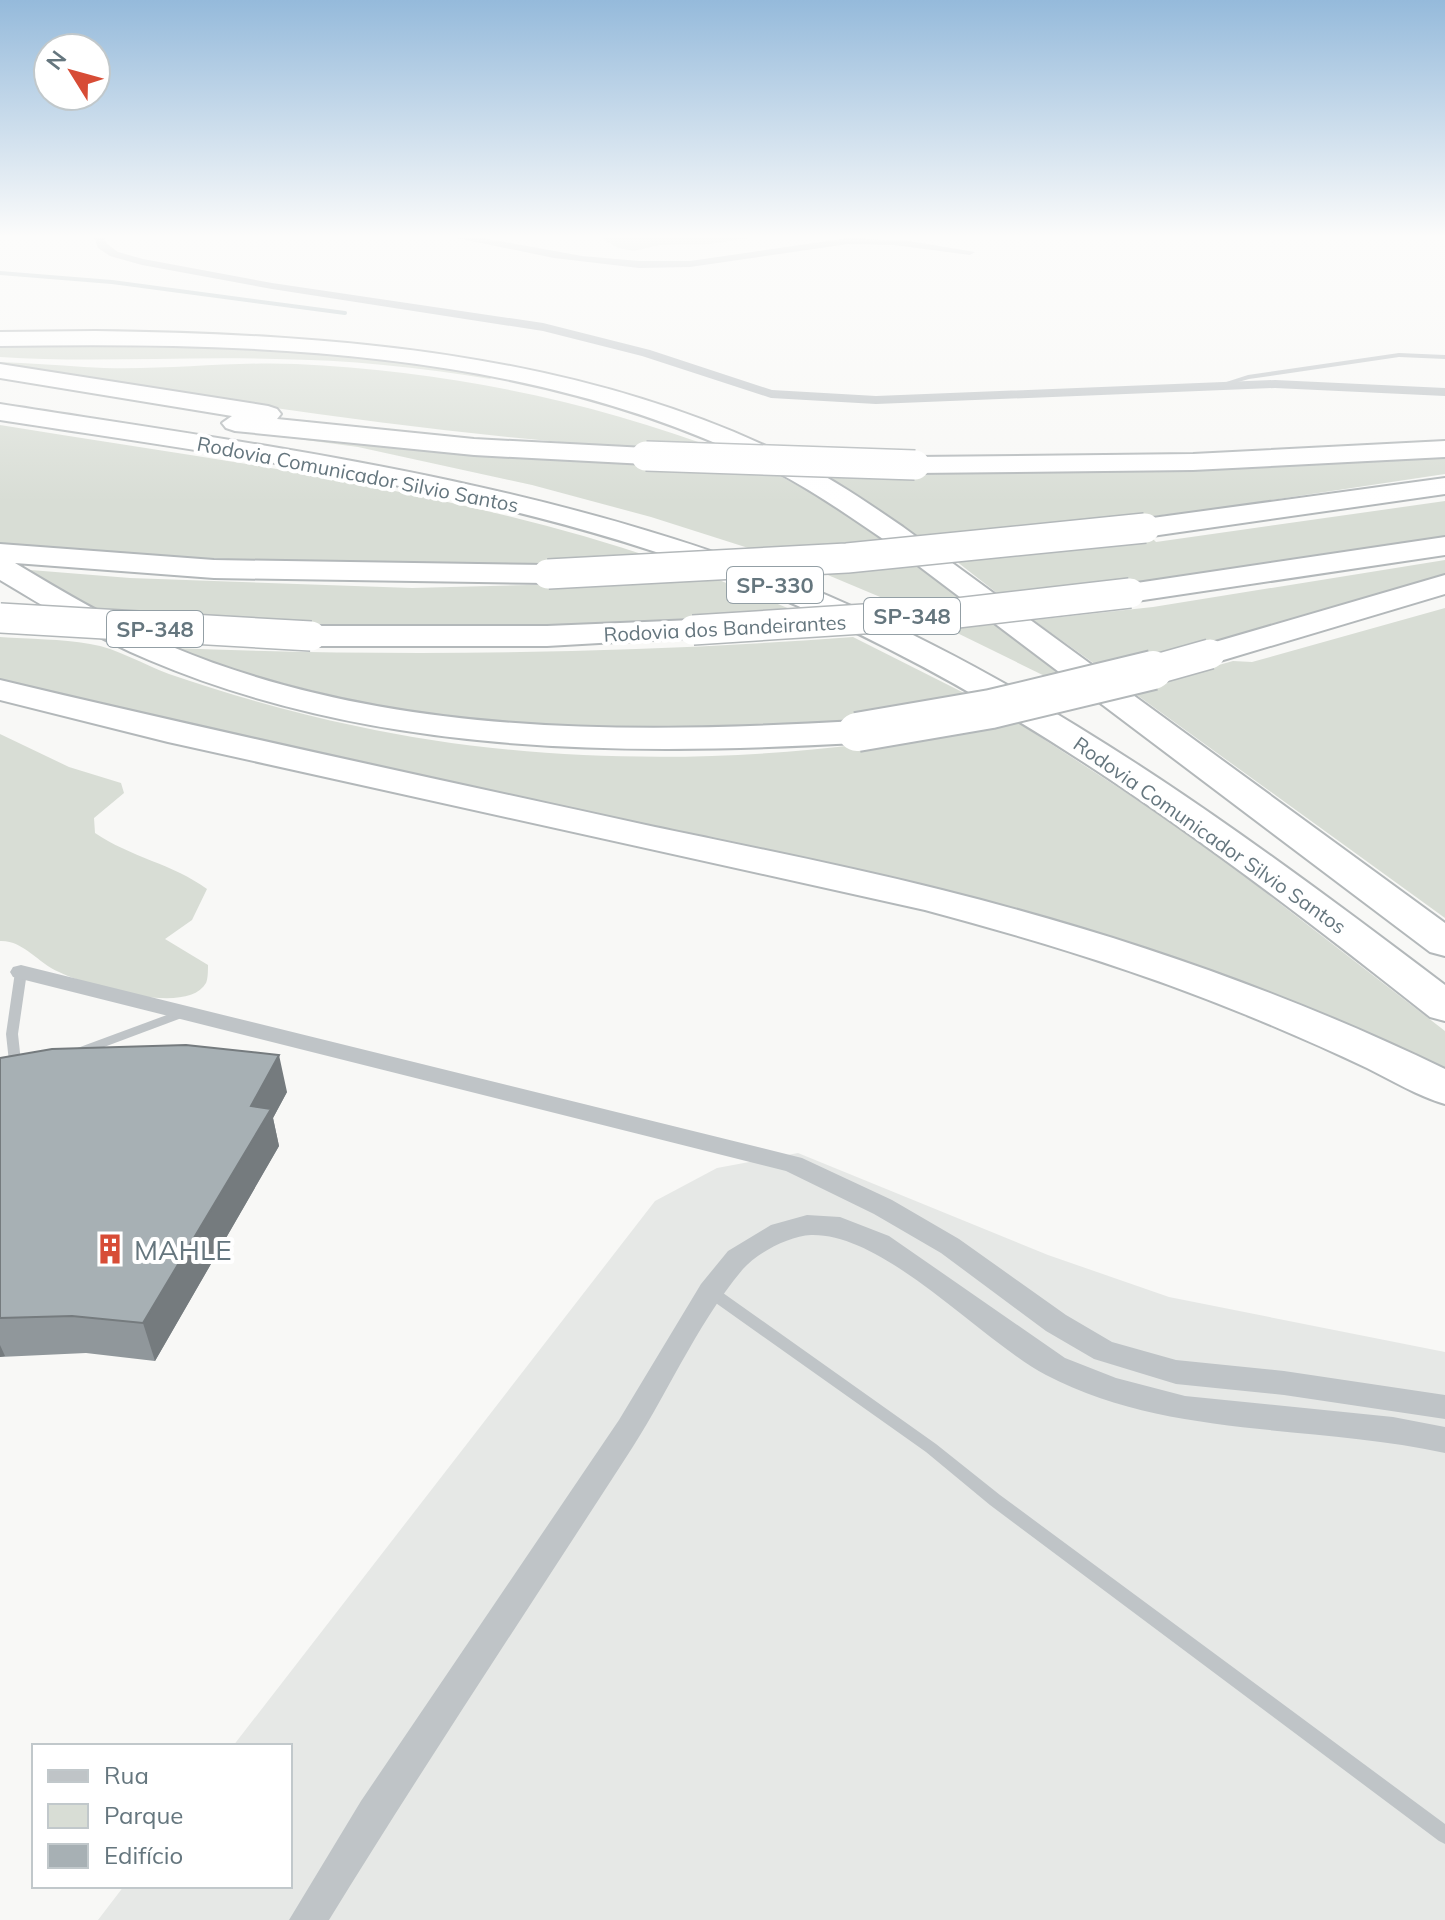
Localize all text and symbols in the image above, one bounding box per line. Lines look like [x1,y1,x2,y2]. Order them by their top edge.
north arrow [32,32,112,112]
text: N [40,45,72,75]
street label: Rodovia Comunicador Silvio Santos [195,431,521,517]
road number: SP-330 [727,567,823,603]
road number: SP-348 [864,598,960,634]
street label: Rodovia dos Bandeirantes [603,609,847,647]
road number: SP-348 [107,611,203,647]
street label: Rodovia Comunicador Silvio Santos [1069,731,1351,939]
building icon: MAHLE [93,1232,127,1266]
place label: MAHLE [134,1232,232,1267]
legend [32,1744,292,1888]
text: Rua [104,1760,149,1790]
text: Parque [104,1800,183,1830]
text: Edifício [104,1840,183,1870]

